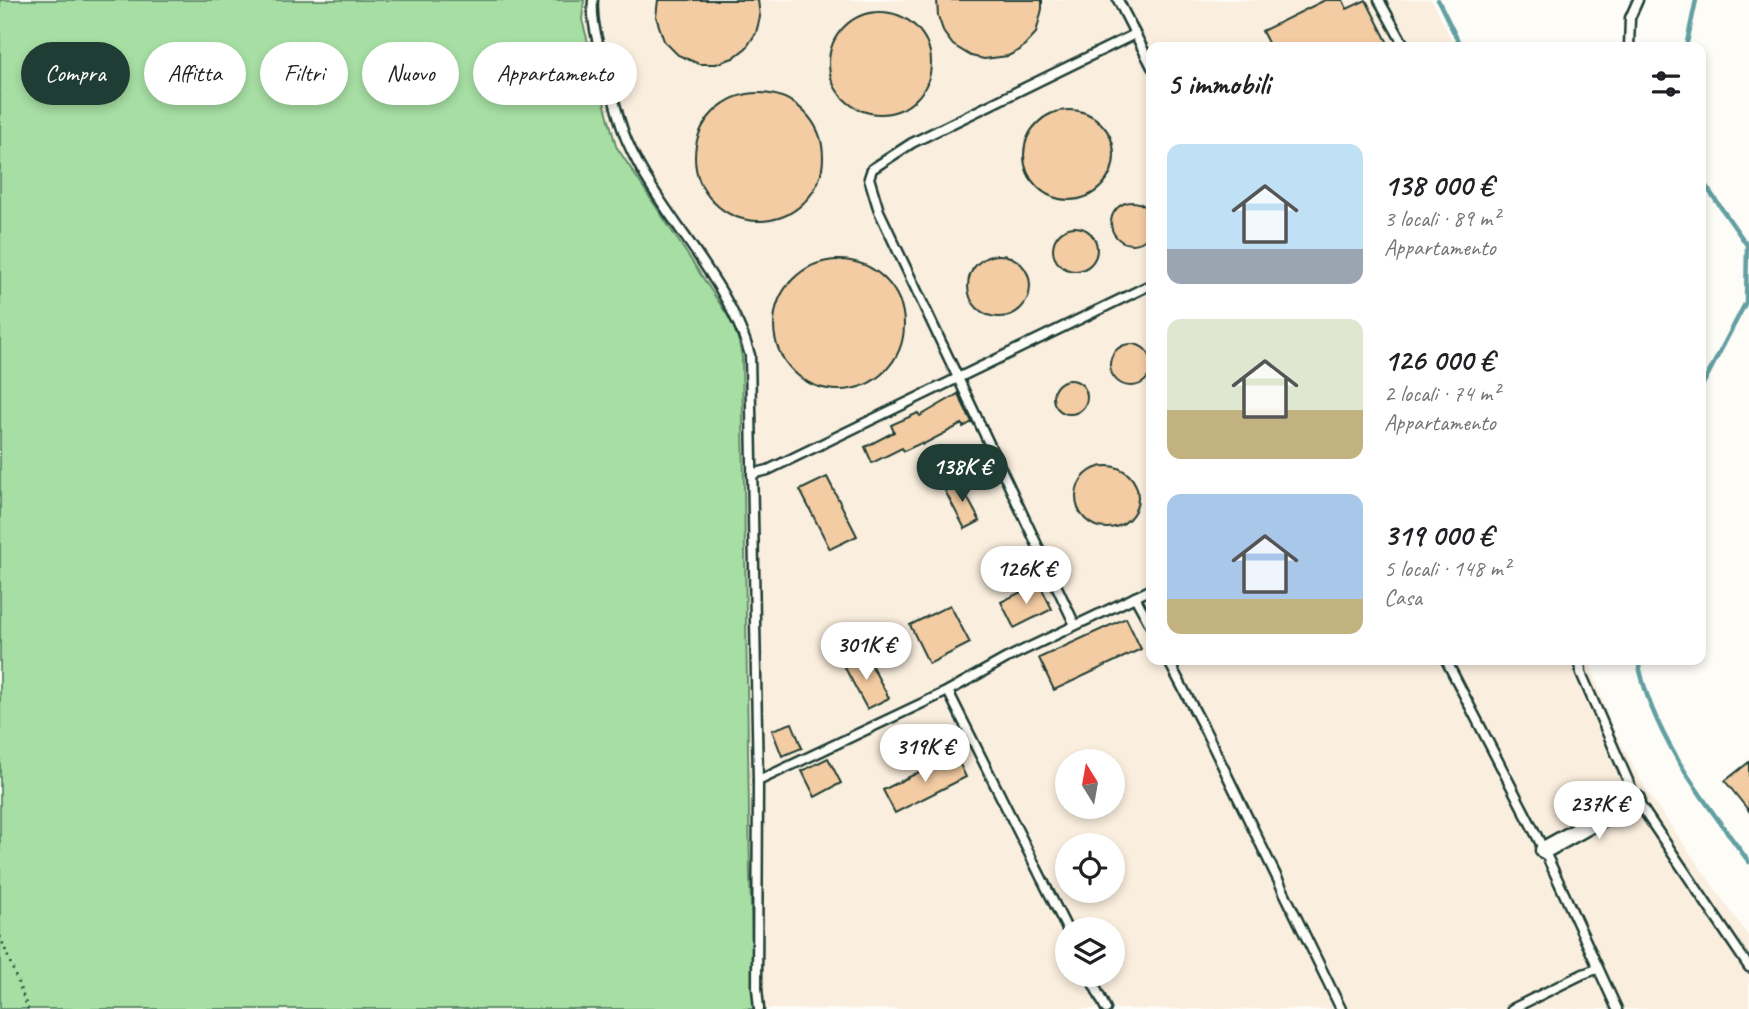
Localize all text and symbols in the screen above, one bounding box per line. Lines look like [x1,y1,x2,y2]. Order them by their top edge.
chip: Compra [21,42,130,105]
chip: Affitta [144,42,246,105]
chip: Filtri [260,42,348,105]
chip: Nuovo [362,42,459,105]
chip: Appartamento [473,42,637,105]
text: 5 immobili [1167,65,1270,103]
icon: filters [1647,65,1685,103]
text: 138 000 € [1384,166,1493,204]
icon: home [1223,172,1307,256]
text: 3 locali · 89 m² [1384,204,1499,233]
text: Appartamento [1384,233,1496,262]
text: 126 000 € [1384,341,1494,379]
icon: home [1223,347,1307,431]
text: 2 locali · 74 m² [1384,379,1499,408]
text: Appartamento [1384,408,1496,437]
pin: 138K € [905,444,1019,504]
text: 138K € [933,452,991,481]
text: 319 000 € [1384,516,1493,554]
icon: home [1223,522,1307,606]
pin: 126K € [969,546,1083,606]
text: 126K € [996,554,1056,583]
text: 5 locali · 148 m² [1384,554,1510,583]
text: Casa [1384,583,1422,612]
pin: 301K € [809,622,923,682]
text: 301K € [837,630,895,659]
pin: 319K € [868,724,982,784]
text: 319K € [896,732,954,761]
north arrow [1055,749,1125,819]
map controls [1055,749,1125,987]
pin: 237K € [1542,782,1656,841]
text: 237K € [1570,789,1628,818]
button: locate [1055,833,1125,903]
button: layers [1055,917,1125,987]

